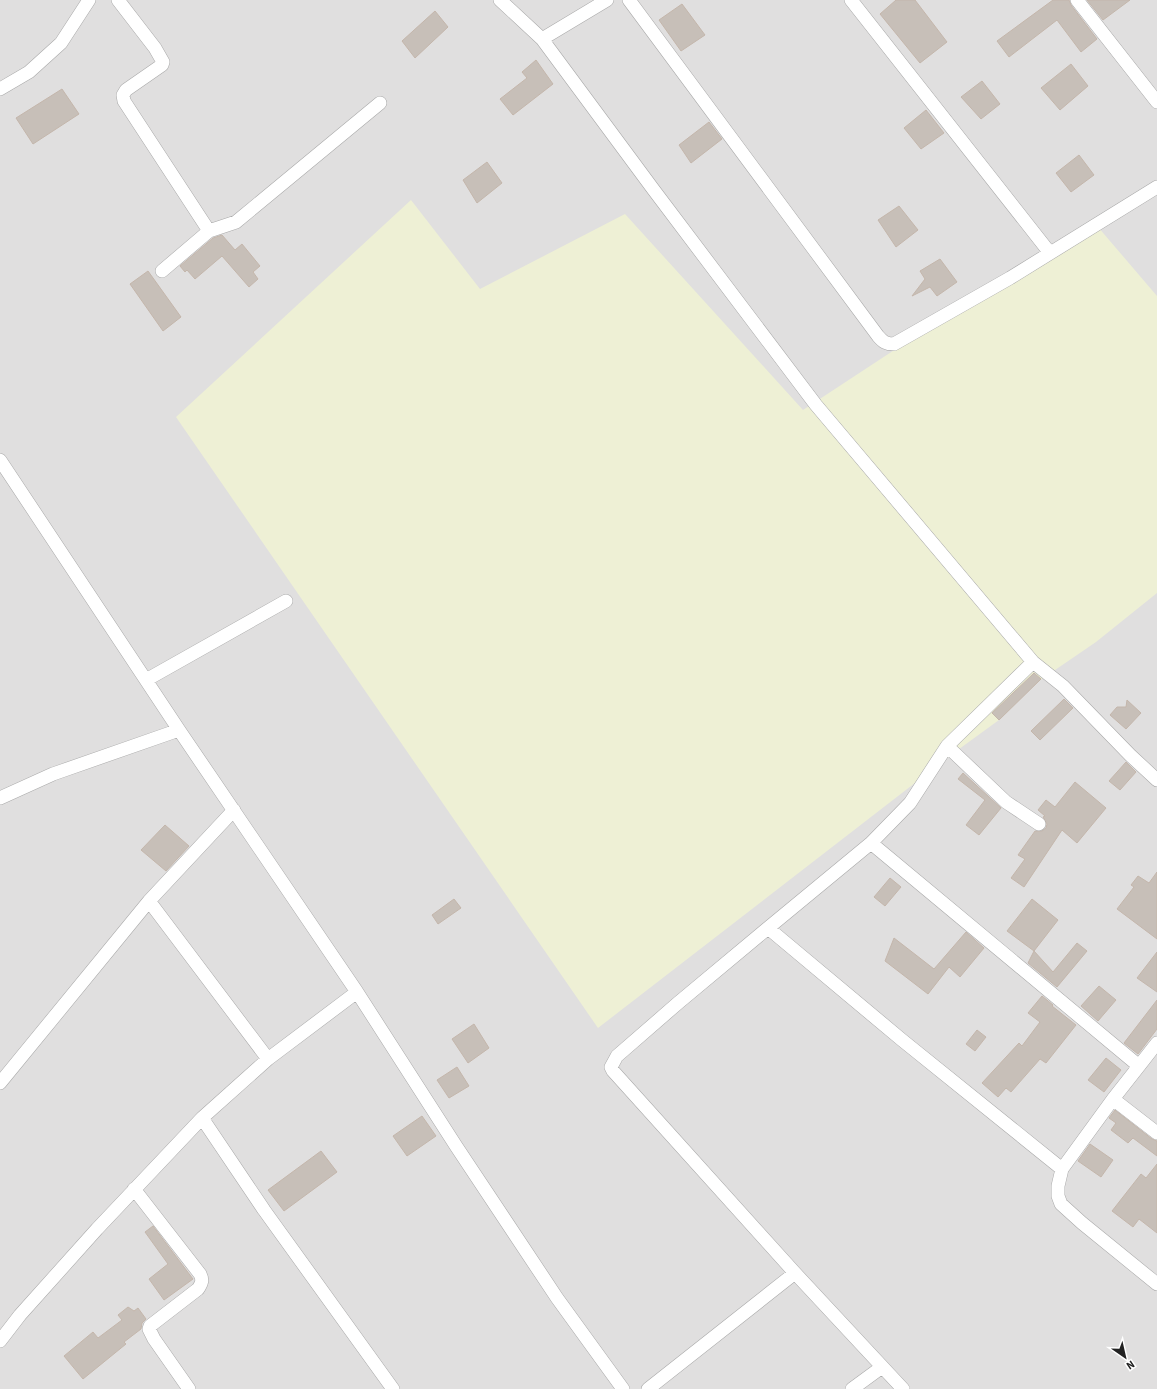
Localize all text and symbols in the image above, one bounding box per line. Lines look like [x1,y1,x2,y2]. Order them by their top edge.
north arrow [1105,1337,1145,1377]
text: N [1123,1357,1138,1373]

